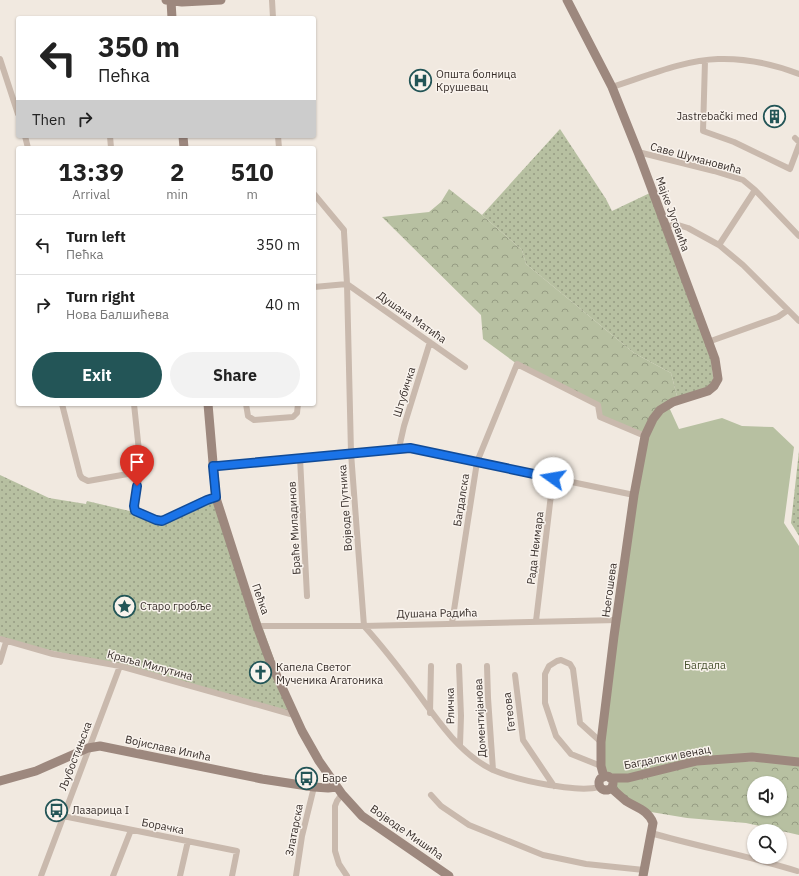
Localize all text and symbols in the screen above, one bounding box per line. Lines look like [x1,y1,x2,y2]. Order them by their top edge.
text: 350 m [98,28,180,65]
icon: left [32,32,84,84]
text: Пећка [98,64,150,87]
hospital icon: Општа болница Крушевац [408,67,434,93]
place label: Општа болница Крушевац [436,67,516,94]
building icon: Jastrebački med [761,103,787,129]
icon: right [74,108,96,130]
place label: Jastrebački med [676,109,758,123]
text: Then [32,110,66,129]
street label: Саве Шумановића [649,139,744,177]
text: 13:39 [58,156,124,188]
text: 2 [170,156,184,188]
text: 510 [230,156,274,188]
street label: Мајке Југовића [653,175,693,253]
text: Arrival [72,186,110,203]
text: min [166,186,188,203]
text: m [246,186,258,203]
text: Turn left [66,227,126,246]
icon: left [32,234,54,256]
text: 350 m [256,235,300,254]
text: Пећка [66,246,104,263]
text: Turn right [66,287,135,306]
street label: Душана Матића [375,288,449,346]
icon: right [32,294,54,316]
text: 40 m [265,295,300,314]
text: Нова Балшићева [66,306,169,323]
button: Exit [32,352,162,398]
button: Share [170,352,300,398]
street label: Штубичка [390,365,418,419]
pin [120,445,154,486]
icon: arrive [126,451,148,473]
position arrow [532,457,574,499]
street label: Војводе Путника [335,464,355,552]
street label: Багдалска [450,472,472,527]
street label: Браће Миладинов [285,481,303,575]
street label: Рада Неимара [524,510,546,585]
street label: Његошева [598,562,620,618]
street label: Пећка [249,582,273,616]
place icon: Старо гробље [112,593,138,619]
place label: Старо гробље [140,599,211,613]
street label: Душана Радића [396,605,478,621]
street label: Краља Милутина [106,647,195,683]
park label: Багдала [684,658,726,672]
church icon: Капела Светог Мученика Агатоника [247,660,273,686]
place label: Капела Светог Мученика Агатоника [276,660,383,687]
street label: Доментијанова [471,678,489,758]
street label: Рличка [443,687,457,725]
street label: Гетеова [500,691,518,732]
street label: Љубостињска [55,719,95,792]
street label: Војислава Илића [124,732,212,764]
street label: Багдалски венац [623,742,712,772]
bus stop icon: Баре [293,765,319,791]
place label: Баре [322,771,347,785]
map controls [747,776,787,864]
button: sound [747,776,787,816]
bus stop icon: Лазарица I [44,797,70,823]
street label: Војводе Мишића [368,802,446,863]
place label: Лазарица I [72,803,129,817]
street label: Златарска [282,803,306,857]
street label: Борачка [141,815,186,837]
button: search [747,824,787,864]

